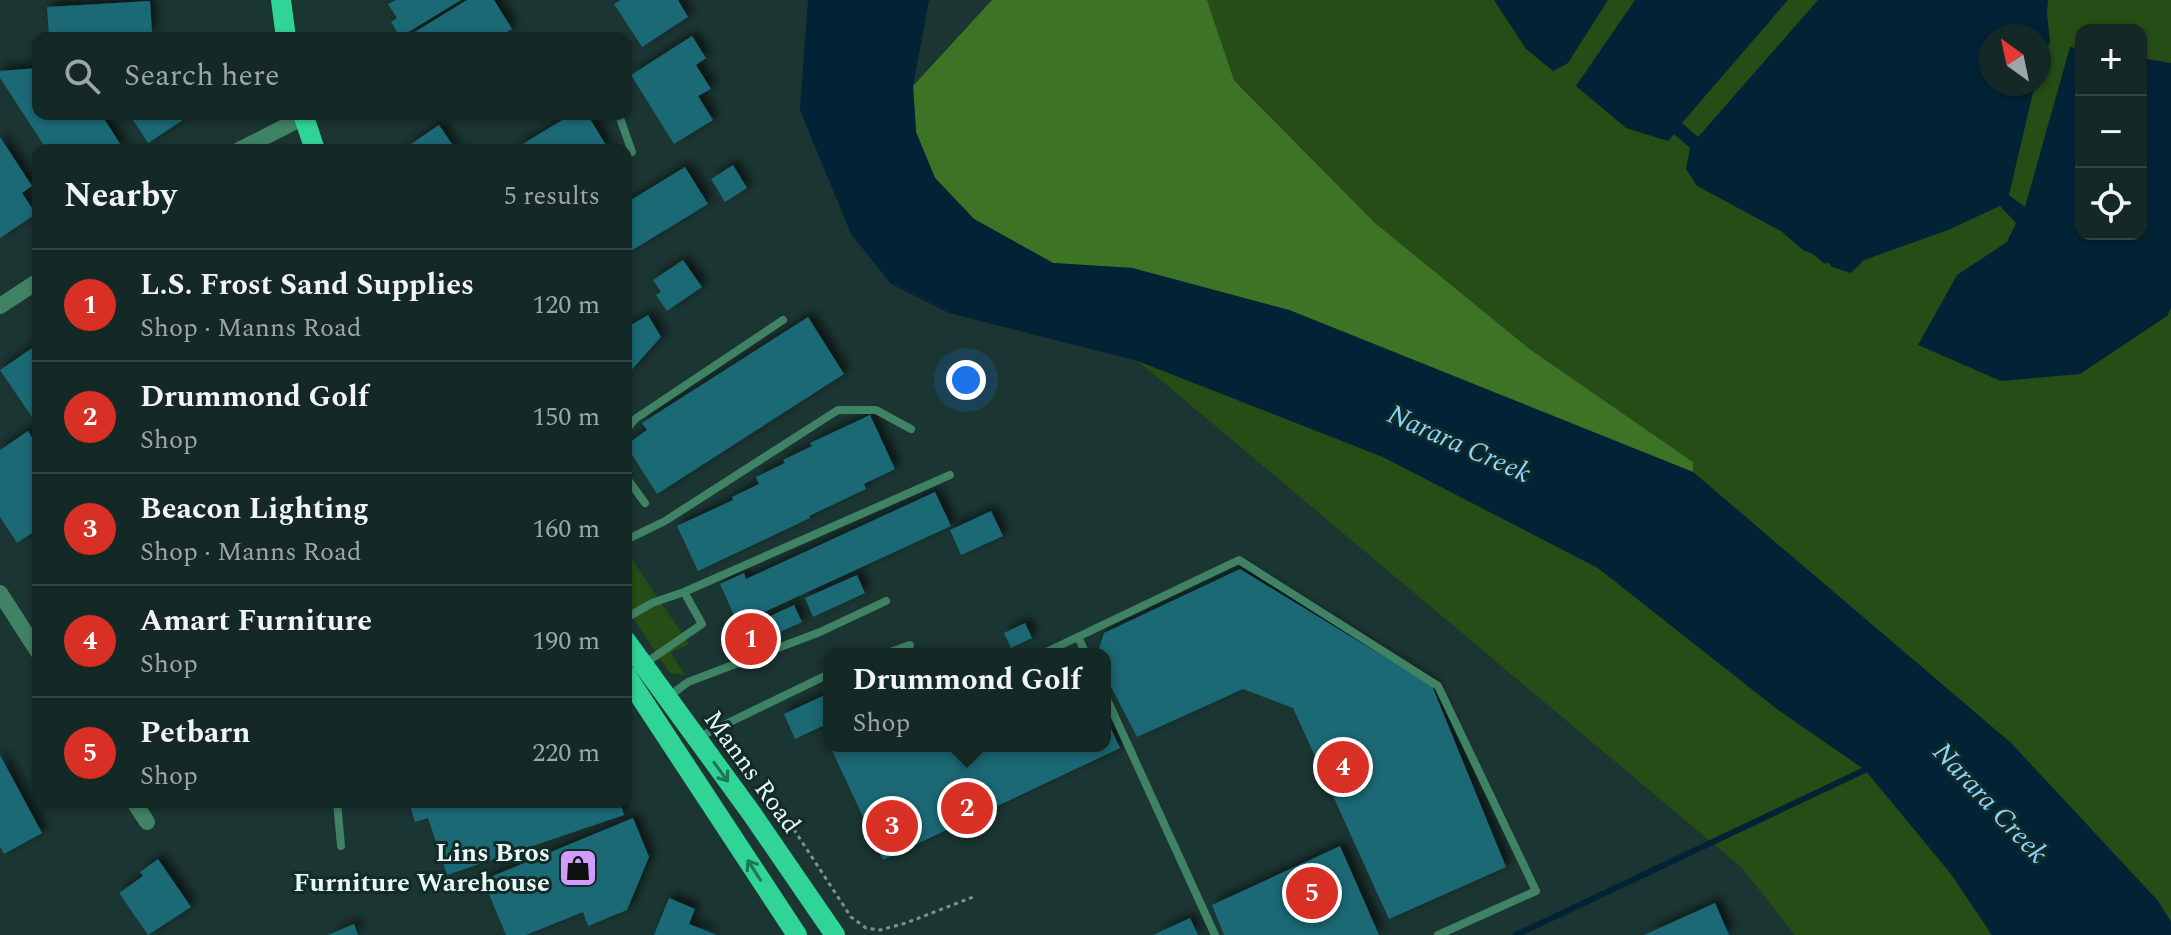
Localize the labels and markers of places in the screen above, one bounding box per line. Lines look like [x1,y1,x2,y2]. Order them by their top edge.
pin: 1 [725,609,777,669]
pin: 4 [1317,737,1369,797]
pin: 2 [941,778,993,838]
pin: 3 [866,796,918,856]
place label: Lins Bros Furniture Warehouse [293,833,550,903]
shop icon: Lins Bros Furniture Warehouse [557,847,599,889]
pin: 5 [1286,863,1338,923]

